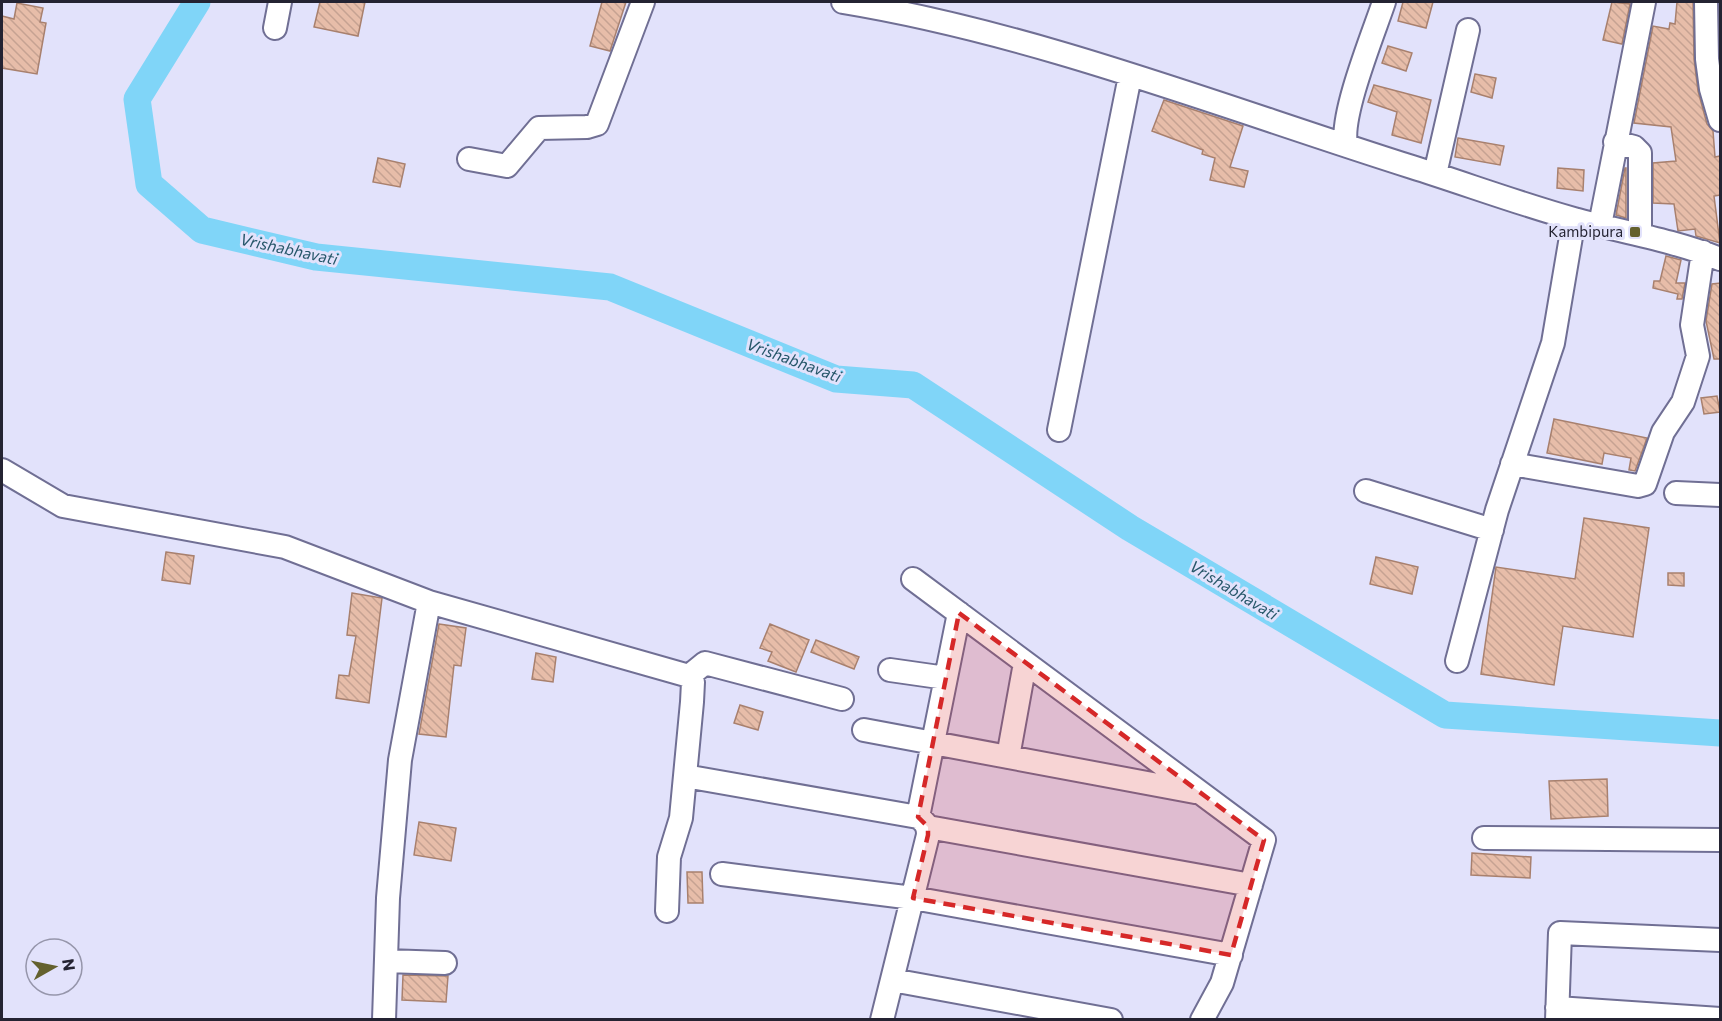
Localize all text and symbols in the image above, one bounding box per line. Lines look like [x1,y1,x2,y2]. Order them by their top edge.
place label: Kambipura [1548,222,1623,240]
marker: Kambipura [1628,225,1642,239]
water label: Vrishabhavati [239,229,340,268]
water label: Vrishabhavati [744,334,845,386]
water label: Vrishabhavati [1187,556,1282,624]
north arrow [24,937,84,997]
text: N [59,957,80,972]

